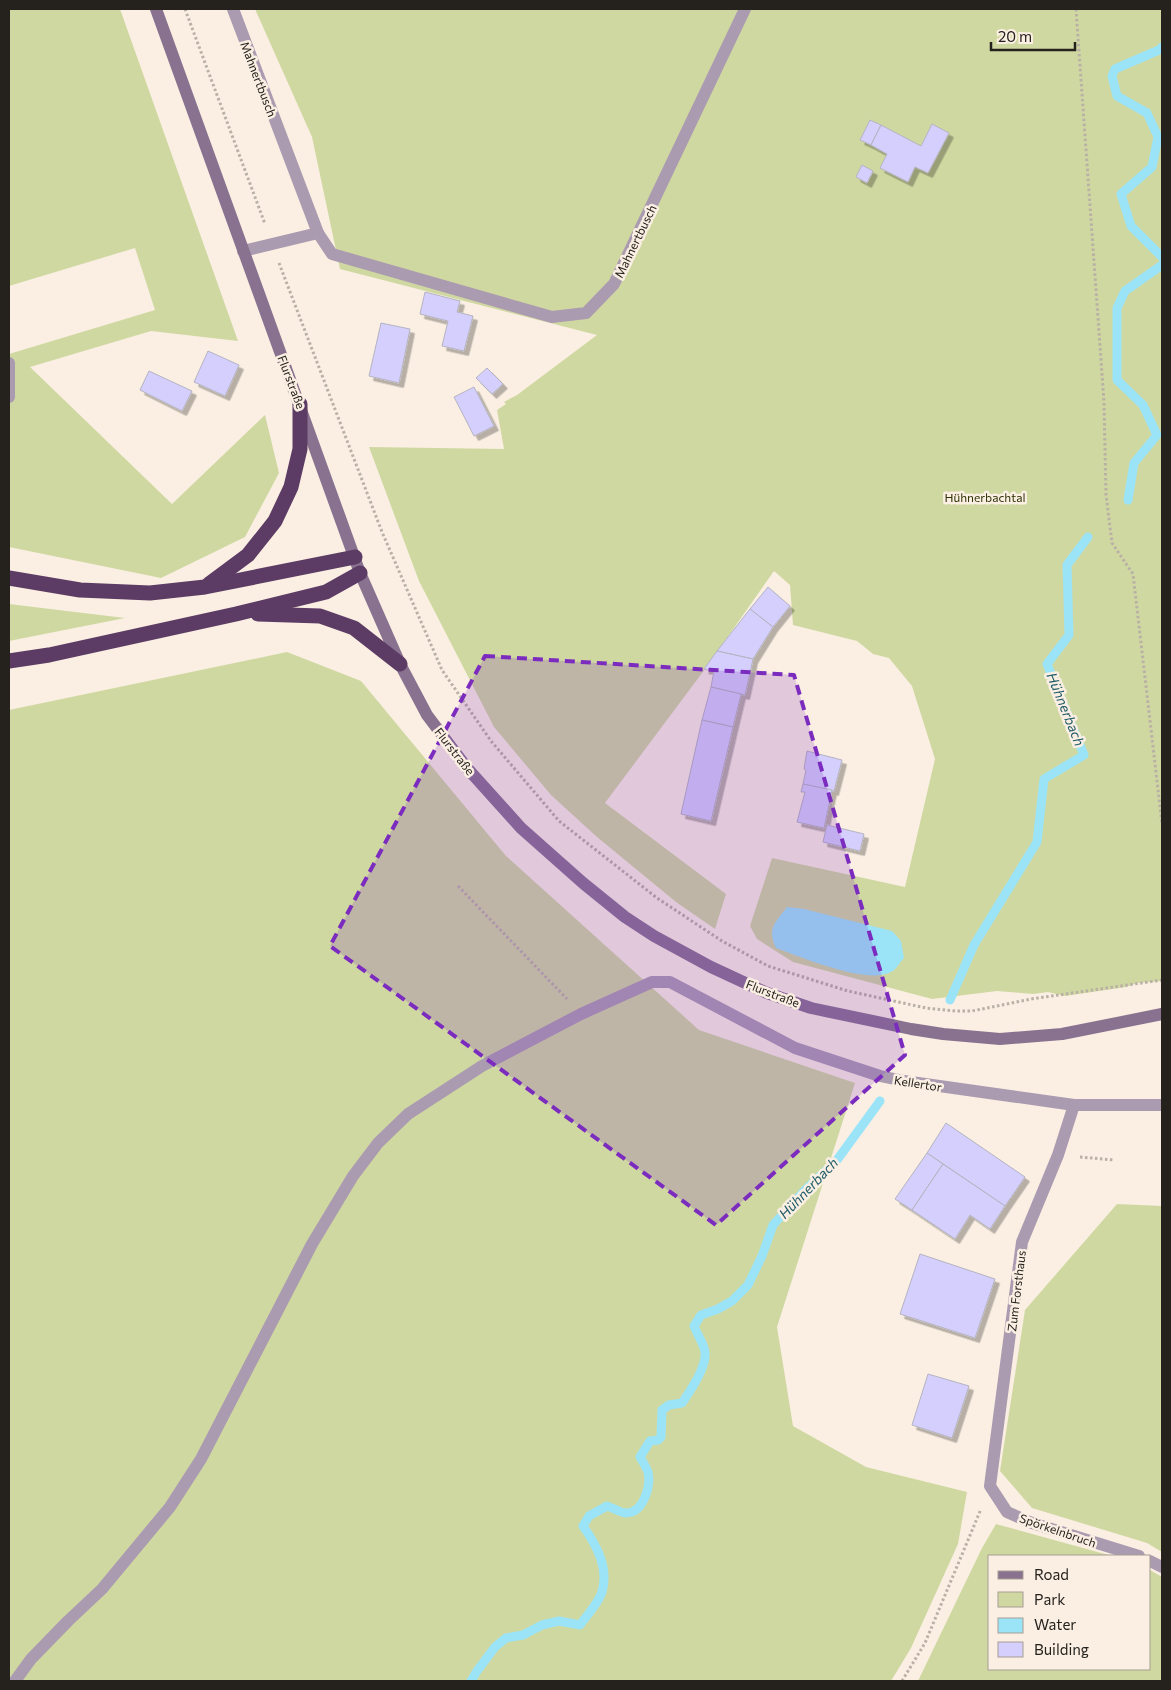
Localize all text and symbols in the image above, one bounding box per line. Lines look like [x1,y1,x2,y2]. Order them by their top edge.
scale bar [991,20,1075,52]
text: 20 m [998,27,1032,45]
street label: Mahnertbusch [238,39,280,119]
street label: Mahnertbusch [611,202,659,280]
street label: Flurstraße [275,353,309,411]
park label: Hühnerbachtal [944,490,1026,504]
water label: Hühnerbach [1044,670,1088,748]
street label: Flurstraße [432,725,478,777]
street label: Flurstraße [744,976,802,1010]
street label: Kellertor [893,1072,943,1094]
water label: Hühnerbach [775,1154,841,1222]
street label: Zum Forsthaus [1004,1250,1028,1332]
street label: Spörkelnbruch [1018,1510,1098,1550]
legend [988,1555,1151,1670]
text: Road [1034,1565,1069,1583]
text: Park [1034,1590,1065,1608]
text: Water [1034,1615,1076,1633]
text: Building [1034,1640,1089,1658]

